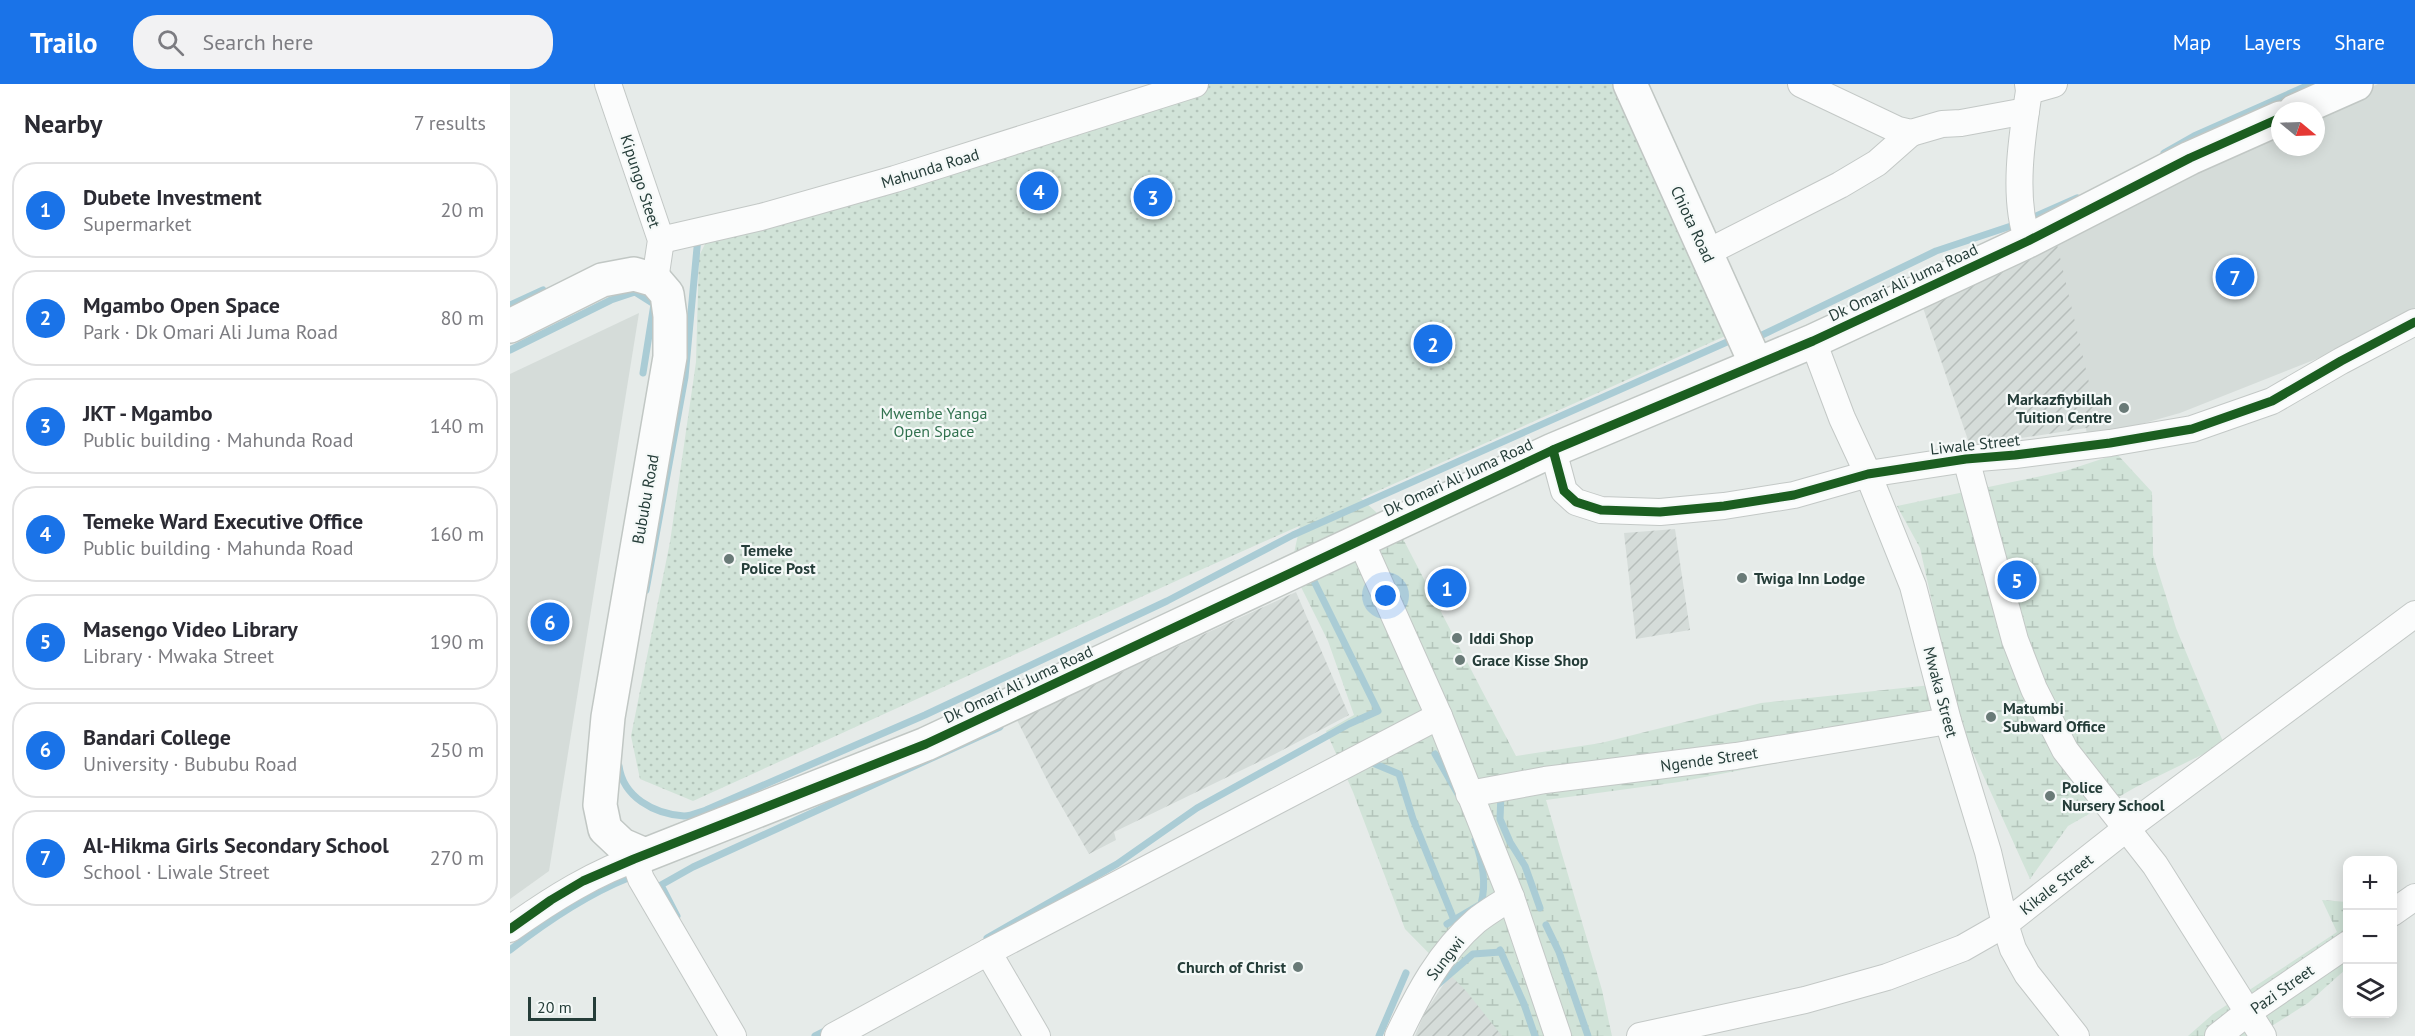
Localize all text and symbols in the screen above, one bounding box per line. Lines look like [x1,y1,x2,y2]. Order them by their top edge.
search box [133,15,553,69]
text: Trailo [30,24,97,61]
icon: search [154,26,187,59]
text: Search here [202,28,313,56]
text: Map [2173,29,2211,56]
text: Layers [2244,29,2301,56]
text: Share [2334,29,2385,56]
north arrow [2271,102,2325,156]
text: Nearby [24,107,102,140]
text: 7 results [414,110,486,136]
street label: Kipungo Steet [617,132,666,231]
street label: Mahunda Road [879,144,981,192]
pin: 4 [1020,168,1058,214]
pin: 3 [1134,174,1172,220]
street label: Chiota Road [1667,182,1719,266]
text: Dubete Investment [83,183,262,211]
text: 1 [40,197,51,223]
text: 20 m [441,197,484,223]
text: Supermarket [83,211,191,237]
street label: Dk Omari Ali Juma Road [1825,239,1981,325]
pin: 7 [2216,254,2254,300]
text: Mgambo Open Space [83,291,280,319]
text: 2 [40,305,51,331]
text: 80 m [441,305,484,331]
text: Park · Dk Omari Ali Juma Road [83,319,338,345]
pin: 2 [1414,322,1452,366]
place label: Markazfiybillah Tuition Centre [2007,389,2112,427]
text: JKT - Mgambo [83,399,213,427]
marker: Markazfiybillah Tuition Centre [2117,401,2131,415]
park label: Mwembe Yanga Open Space [881,403,987,441]
text: 3 [40,413,51,439]
text: 140 m [430,413,484,439]
text: Public building · Mahunda Road [83,427,354,453]
street label: Liwale Street [1929,429,2021,459]
street label: Dk Omari Ali Juma Road [1380,434,1536,520]
street label: Bububu Road [627,453,663,545]
text: Temeke Ward Executive Office [83,507,363,535]
text: 4 [40,521,51,547]
text: 160 m [430,521,484,547]
text: Public building · Mahunda Road [83,535,354,561]
place label: Temeke Police Post [741,540,816,578]
marker: Temeke Police Post [722,552,736,566]
pin: 5 [1998,558,2036,602]
pin: 1 [1428,566,1466,610]
place label: Twiga Inn Lodge [1754,568,1865,588]
marker: Twiga Inn Lodge [1735,571,1749,585]
your location [1371,581,1400,610]
pin: 6 [530,600,570,644]
text: Masengo Video Library [83,615,298,643]
place label: Iddi Shop [1469,628,1534,648]
text: 5 [40,629,51,655]
text: 190 m [430,629,484,655]
marker: Iddi Shop [1450,631,1464,645]
street label: Dk Omari Ali Juma Road [940,641,1096,727]
text: Library · Mwaka Street [83,643,274,669]
street label: Mwaka Street [1919,644,1963,740]
place label: Grace Kisse Shop [1472,650,1589,670]
marker: Grace Kisse Shop [1453,653,1467,667]
place label: Matumbi Subward Office [2003,698,2106,736]
marker: Matumbi Subward Office [1984,710,1998,724]
text: Bandari College [83,723,231,751]
text: 6 [40,737,51,763]
text: 250 m [430,737,484,763]
street label: Ngende Street [1659,742,1760,776]
text: University · Bububu Road [83,751,297,777]
place label: Police Nursery School [2062,777,2165,815]
marker: Police Nursery School [2043,789,2057,803]
text: Al-Hikma Girls Secondary School [83,831,389,859]
text: 7 [40,845,51,871]
text: 270 m [430,845,484,871]
street label: Kikale Street [2015,849,2097,919]
map controls [2343,856,2397,1018]
button: + [2343,856,2397,910]
text: School · Liwale Street [83,859,270,885]
button: − [2343,910,2397,964]
street label: Sungwi [1422,932,1468,984]
place label: Church of Christ [1177,957,1286,977]
marker: Church of Christ [1291,960,1305,974]
street label: Pazi Street [2246,960,2318,1018]
button: layers [2343,964,2397,1018]
scale bar [528,994,596,1022]
text: 20 m [537,997,572,1017]

